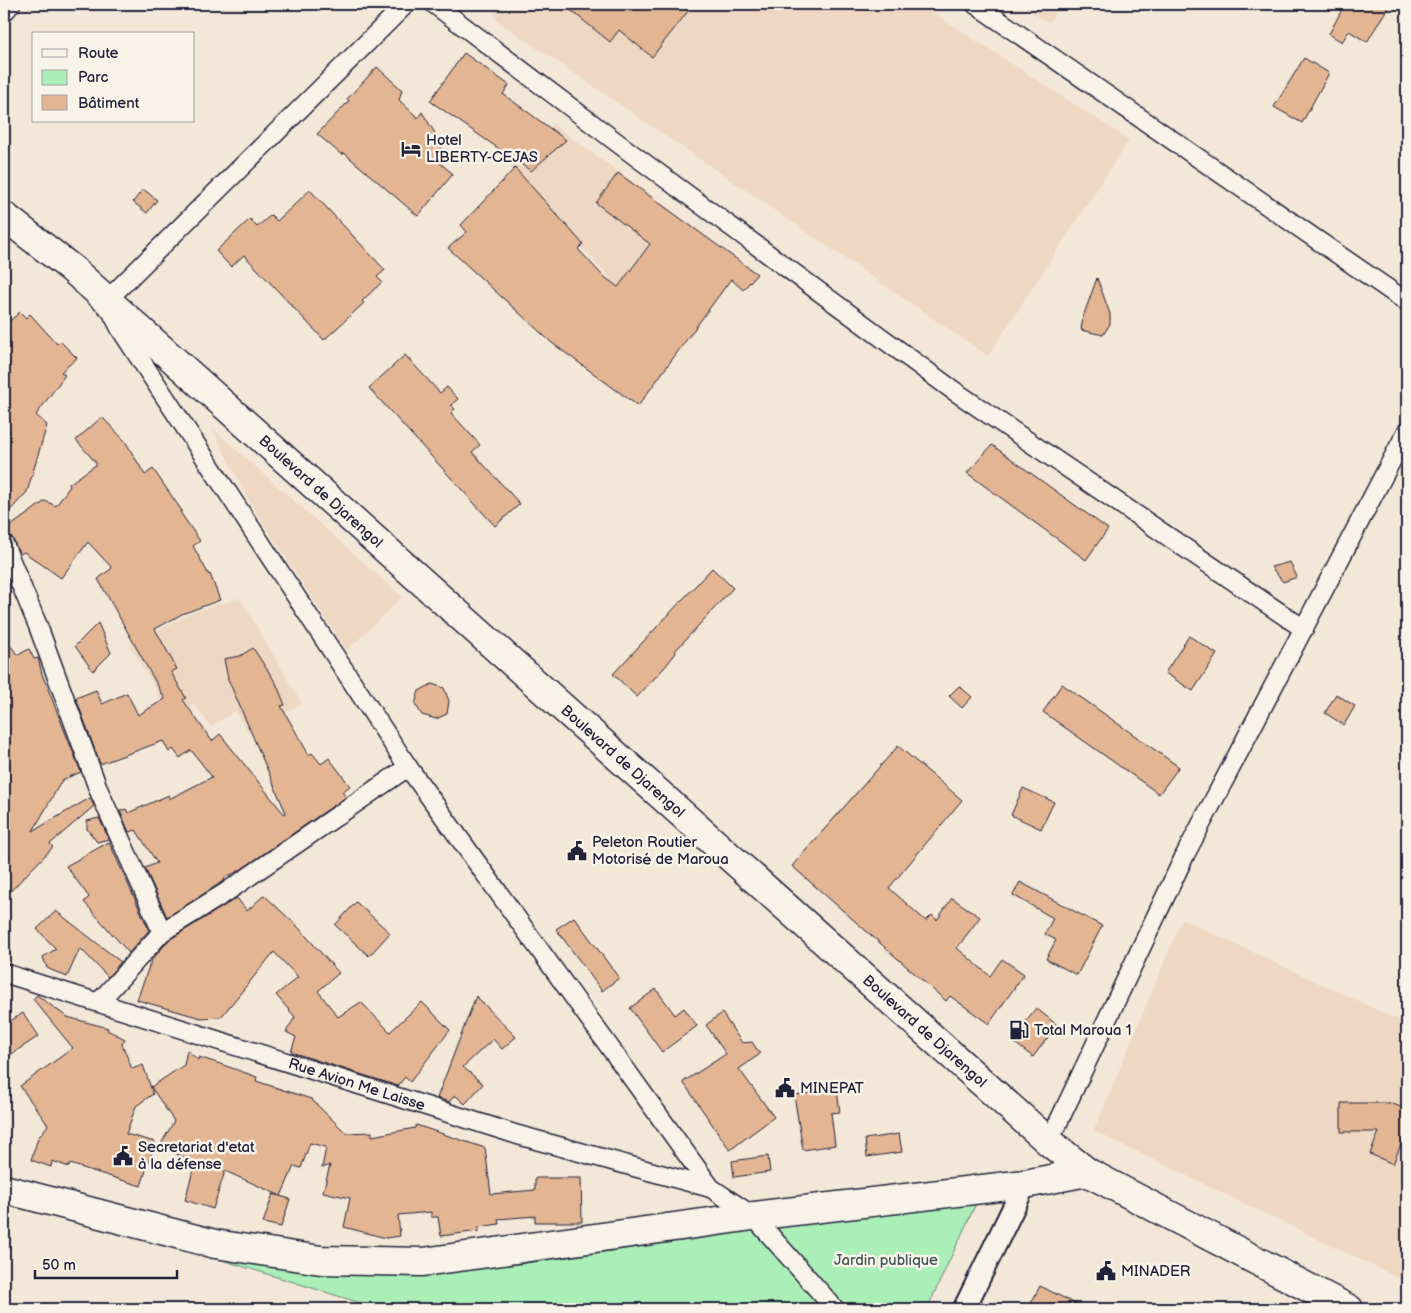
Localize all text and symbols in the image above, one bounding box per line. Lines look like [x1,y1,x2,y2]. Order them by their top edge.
legend [32,32,195,122]
text: Route [78,44,119,63]
text: Parc [78,68,108,87]
text: Bâtiment [78,94,140,113]
place label: Hotel LIBERTY-CEJAS [426,131,538,167]
hotel icon: Hotel LIBERTY-CEJAS [400,138,422,160]
street label: Boulevard de Djarengol [255,431,387,552]
street label: Boulevard de Djarengol [557,701,689,822]
place label: Peleton Routier Motorisé de Maroua [592,833,729,869]
public building icon: Peleton Routier Motorisé de Maroua [566,840,588,862]
street label: Boulevard de Djarengol [859,971,991,1092]
fuel station icon: Total Maroua 1 [1008,1019,1030,1041]
place label: Total Maroua 1 [1034,1021,1131,1040]
street label: Rue Avion Me Laisse [286,1054,428,1115]
public building icon: MINEPAT [774,1077,796,1099]
place label: MINEPAT [800,1079,864,1098]
place label: Secretariat d'etat à la défense [138,1138,255,1174]
public building icon: Secretariat d'etat à la défense [112,1145,134,1167]
scale bar [35,1248,178,1280]
park label: Jardin publique [834,1251,938,1270]
text: 50 m [42,1256,76,1275]
public building icon: MINADER [1095,1260,1117,1282]
place label: MINADER [1121,1262,1191,1281]

